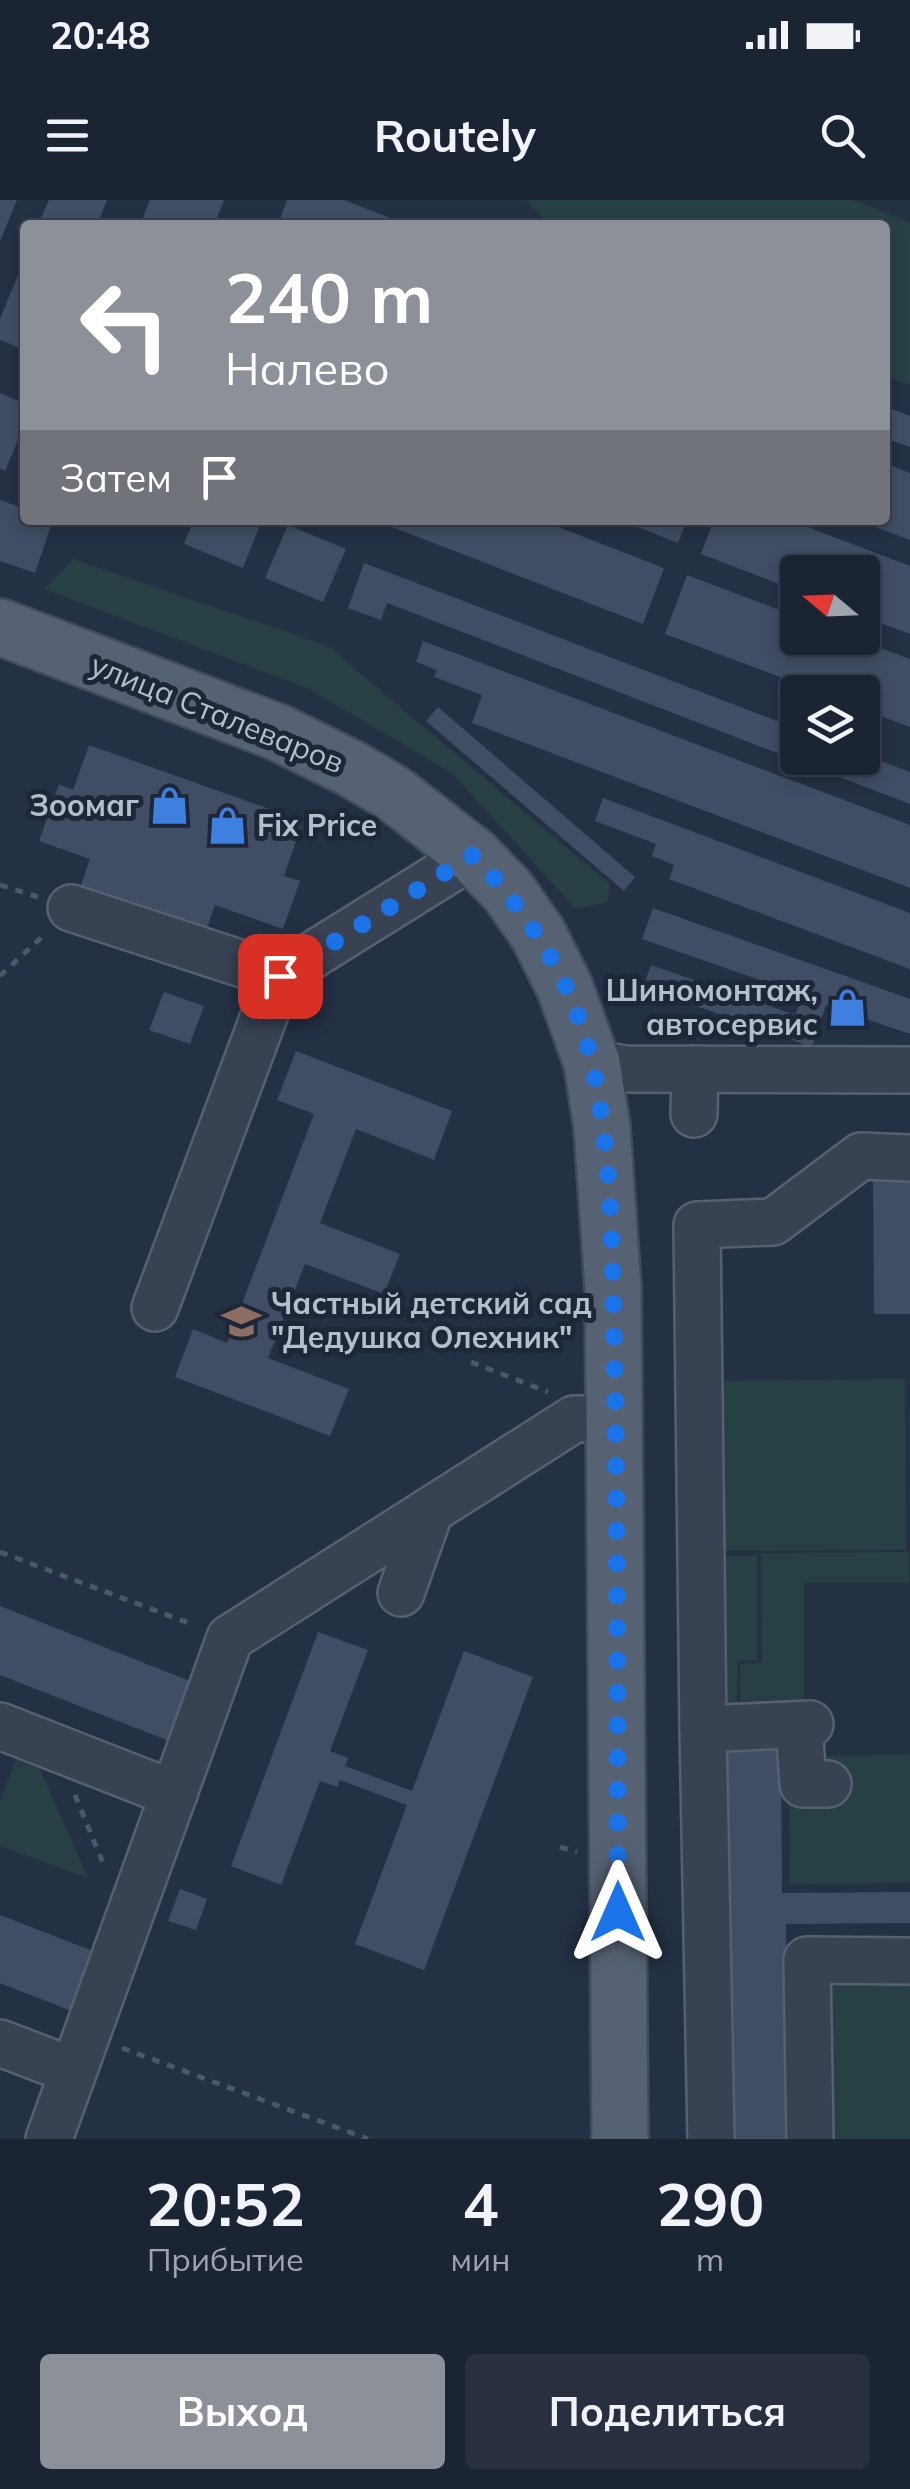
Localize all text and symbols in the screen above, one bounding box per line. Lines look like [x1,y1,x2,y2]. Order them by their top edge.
text: 20:48 [50,11,151,59]
text: Routely [374,107,536,163]
icon: menu [40,108,95,163]
icon: search [815,108,870,163]
text: 240 m [225,253,433,341]
icon: left [60,260,190,390]
text: Налево [225,340,390,396]
icon: arrive [192,450,247,505]
text: Затем [60,454,172,502]
north arrow [780,555,880,655]
map controls [780,555,880,775]
street label: улица Сталеваров [85,645,349,781]
button: layers [780,675,880,775]
shop icon: Зоомаг [148,785,190,827]
place label: Зоомаг [29,786,139,824]
shop icon: Fix Price [206,805,248,847]
place label: Fix Price [257,806,377,844]
pin [238,934,323,1019]
icon: arrive [253,949,308,1004]
place label: Шиномонтаж, автосервис [606,971,818,1043]
shop icon: Шиномонтаж, автосервис [827,987,869,1029]
place label: Частный детский сад "Дедушка Олехник" [271,1284,592,1356]
school or university icon: Частный детский сад "Дедушка Олехник" [220,1300,262,1342]
position arrow [566,1860,670,1964]
text: 20:52 [146,2166,305,2241]
text: 4 [462,2166,498,2241]
text: 290 [656,2166,764,2241]
text: Прибытие [147,2239,304,2279]
text: мин [451,2239,510,2279]
text: m [696,2239,724,2279]
button: Выход [40,2354,445,2469]
button: Поделиться [465,2354,870,2469]

